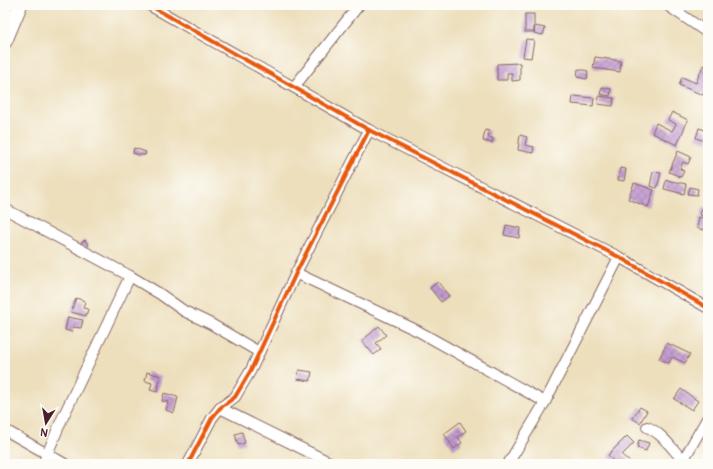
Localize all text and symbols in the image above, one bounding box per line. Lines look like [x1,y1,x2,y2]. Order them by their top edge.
north arrow [26,403,66,443]
text: N [39,425,49,439]

